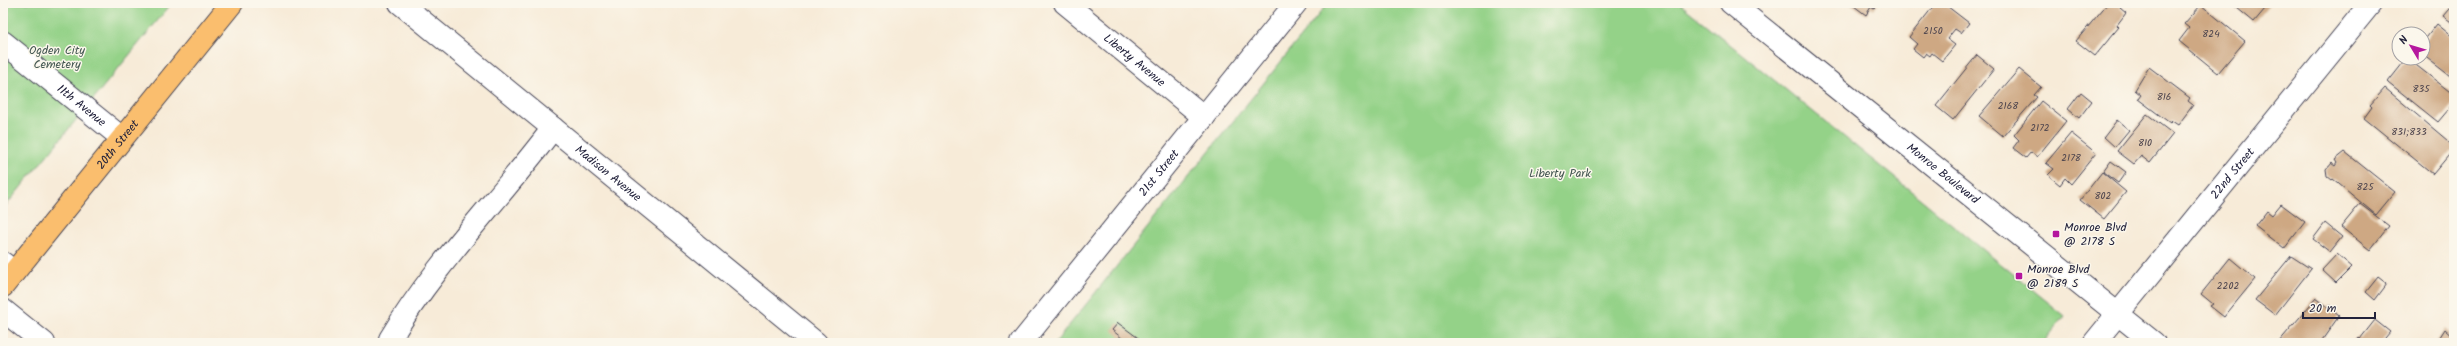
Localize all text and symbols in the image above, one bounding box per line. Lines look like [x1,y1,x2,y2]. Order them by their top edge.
house number: 2150 [1923,23,1943,39]
house number: 824 [2202,26,2220,42]
north arrow [2391,26,2431,66]
street label: Liberty Avenue [1099,29,1170,92]
text: N [2395,32,2413,49]
park label: Ogden City Cemetery [29,41,85,74]
street label: 11th Avenue [53,80,111,132]
house number: 835 [2412,81,2430,97]
house number: 816 [2157,89,2171,105]
house number: 2168 [1998,98,2019,114]
street label: 20th Street [91,115,144,174]
house number: 2172 [2030,120,2050,136]
house number: 831;833 [2391,124,2427,140]
house number: 810 [2138,135,2152,151]
street label: Monroe Boulevard [1902,138,1984,209]
street label: Madison Avenue [571,140,646,207]
street label: 22nd Street [2205,143,2259,203]
street label: 21st Street [1134,145,1184,200]
house number: 2178 [2061,150,2082,166]
park label: Liberty Park [1529,164,1591,183]
house number: 825 [2356,179,2374,195]
house number: 802 [2095,188,2112,204]
place label: Monroe Blvd @ 2178 S [2064,218,2128,251]
marker: Monroe Blvd @ 2178 S [2051,229,2061,239]
place label: Monroe Blvd @ 2189 S [2027,260,2091,293]
marker: Monroe Blvd @ 2189 S [2014,271,2024,281]
house number: 2202 [2217,278,2239,294]
scale bar [2303,294,2375,320]
text: 20 m [2309,299,2337,318]

